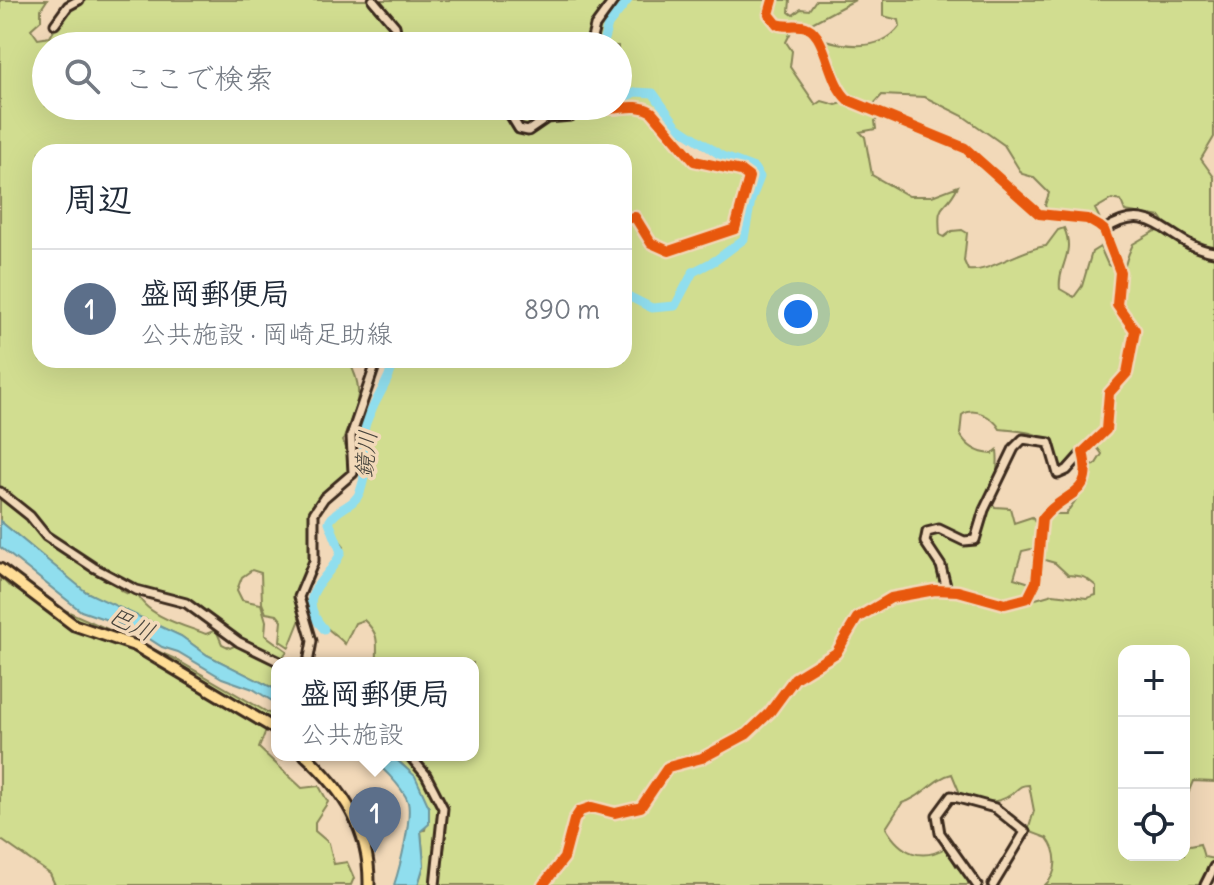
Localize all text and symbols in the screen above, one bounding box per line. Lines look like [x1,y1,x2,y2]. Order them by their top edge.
search box [32,32,632,120]
icon: search [60,54,104,98]
text: ここで検索 [124,59,274,97]
text: 周辺 [64,177,132,220]
text: 盛岡郵便局 [140,274,290,312]
text: 1 [85,293,95,326]
text: 890 m [524,293,600,326]
your location [778,294,818,334]
text: 公共施設 · 岡崎足助線 [140,317,392,350]
water label: 鏡川 [348,429,382,479]
water label: 巴川 [104,599,160,647]
map controls [1118,645,1190,861]
button: + [1118,645,1190,717]
popup [271,657,479,761]
text: 盛岡郵便局 [300,674,450,712]
text: 公共施設 [300,717,404,750]
button: − [1118,717,1190,789]
pin: 1 [349,787,401,853]
button: locate [1118,789,1190,861]

